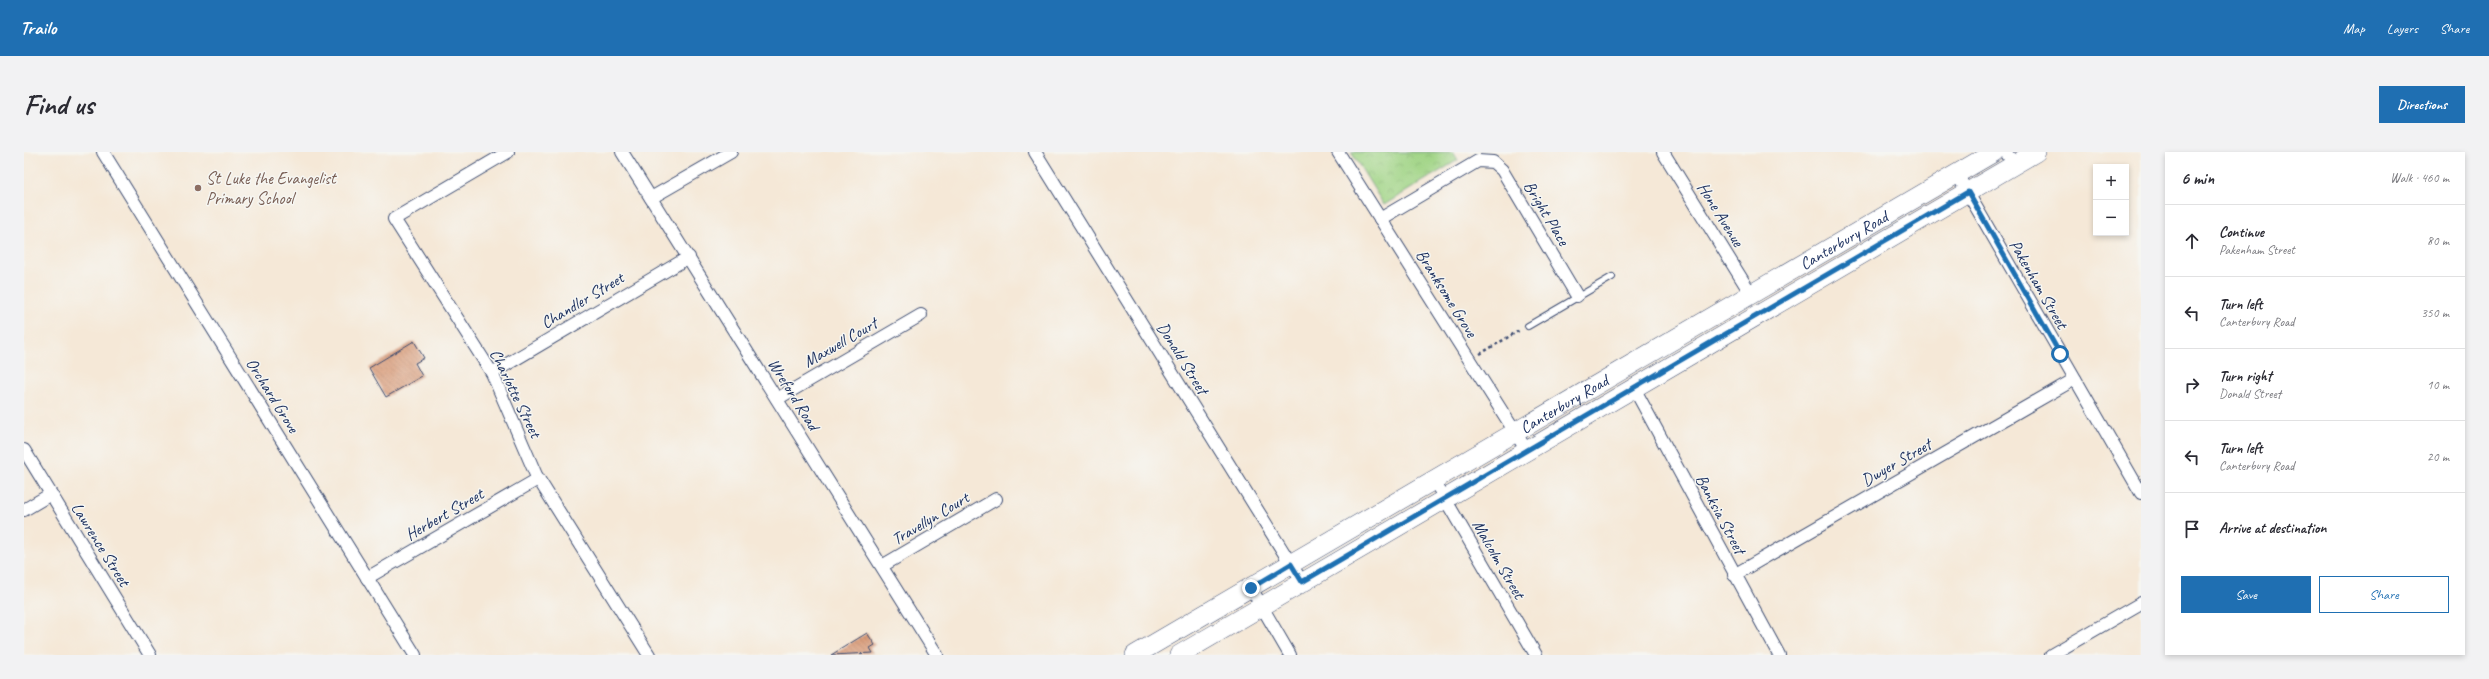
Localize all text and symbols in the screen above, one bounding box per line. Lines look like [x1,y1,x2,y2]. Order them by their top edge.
text: Trailo [20,16,56,40]
text: Map [2343,20,2365,37]
text: Layers [2387,20,2418,37]
text: Share [2440,20,2469,37]
button: Directions [2379,86,2465,123]
text: Find us [24,87,94,122]
map controls [2093,164,2129,236]
button: + [2093,164,2129,200]
place label: St Luke the Evangelist Primary School [206,168,338,209]
text: 6 min [2181,168,2214,189]
text: Walk · 460 m [2390,170,2449,186]
street label: Bright Place [1519,177,1575,251]
street label: Hone Avenue [1693,178,1749,252]
marker: St Luke the Evangelist Primary School [193,183,203,193]
button: − [2093,200,2129,236]
street label: Canterbury Road [1796,205,1894,275]
text: Continue [2219,223,2264,242]
icon: ahead [2181,230,2203,252]
text: 80 m [2427,233,2449,249]
street label: Pakenham Street [2005,236,2074,334]
text: Pakenham Street [2219,242,2295,258]
street label: Branksome Grove [1411,245,1483,342]
street label: Chandler Street [537,266,630,333]
text: Turn left [2219,295,2262,314]
icon: left [2181,302,2203,324]
text: 350 m [2421,305,2449,321]
street label: Maxwell Court [800,312,883,372]
text: Canterbury Road [2219,314,2294,330]
street label: Donald Street [1152,318,1214,400]
route start [2051,345,2069,363]
street label: Charlotte Street [485,346,547,443]
street label: Orchard Grove [241,354,305,438]
street label: Wreford Road [763,354,826,437]
text: Turn right [2219,367,2272,386]
street label: Canterbury Road [1516,369,1614,438]
icon: right [2181,374,2203,396]
text: 10 m [2427,377,2449,393]
text: Donald Street [2219,386,2281,402]
street label: Dwyer Street [1858,433,1937,491]
text: Turn left [2219,439,2262,458]
icon: left [2181,446,2203,468]
text: 20 m [2427,449,2449,465]
text: Canterbury Road [2219,458,2294,474]
street label: Banksia Street [1691,471,1751,560]
street label: Herbert Street [401,482,489,545]
street label: Travellyn Court [888,486,975,550]
street label: Lawrence Street [67,498,136,592]
street label: Malcolm Street [1468,516,1531,605]
icon: arrive [2181,518,2203,540]
text: Arrive at destination [2219,519,2326,538]
button: Save [2181,576,2311,613]
button: Share [2319,576,2449,613]
route end [1242,579,1260,597]

